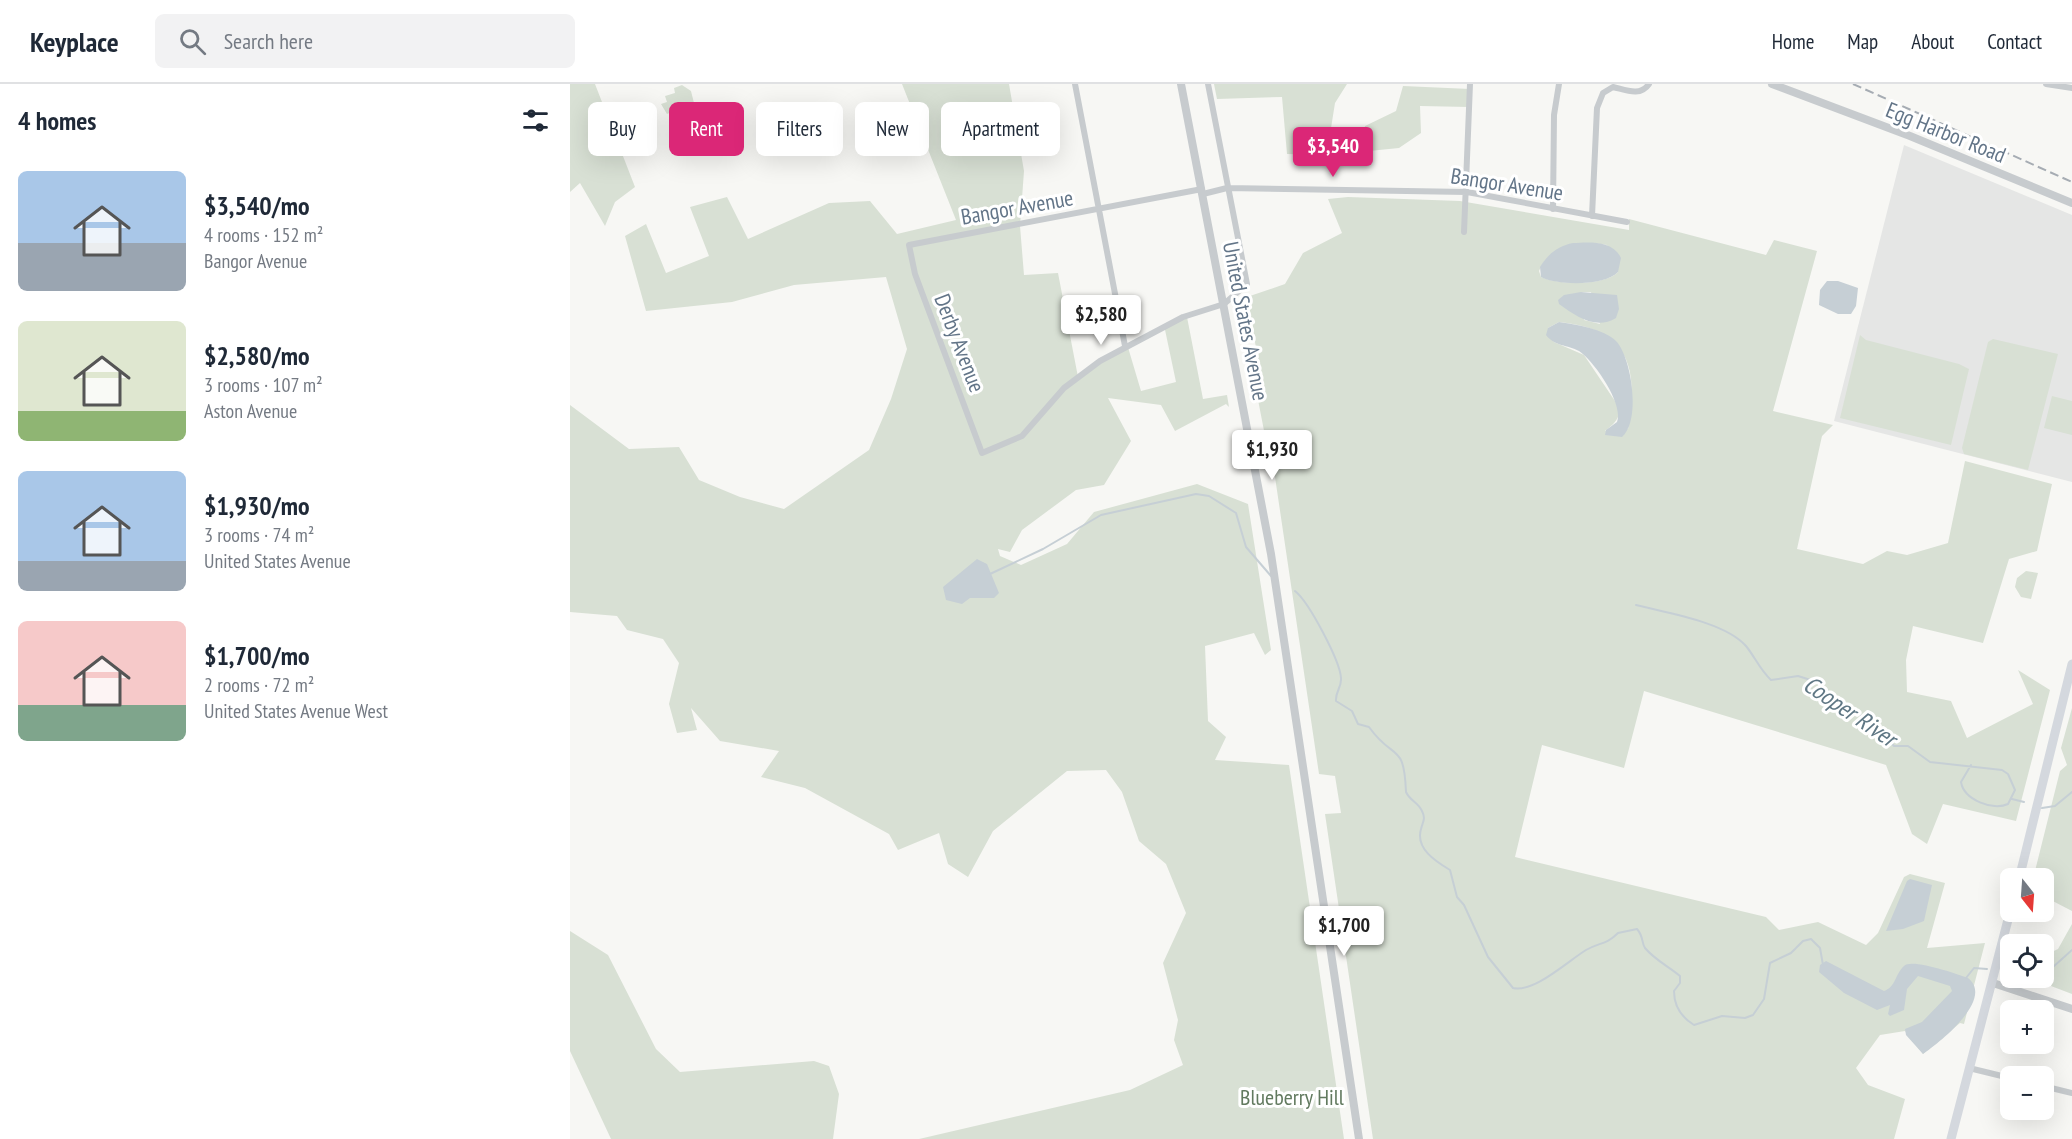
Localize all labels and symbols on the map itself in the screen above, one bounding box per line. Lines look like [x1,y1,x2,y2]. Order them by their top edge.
street label: Egg Harbor Road [1882,95,2010,169]
pin: $3,540 [1284,127,1382,178]
street label: Bangor Avenue [1449,161,1565,207]
street label: Bangor Avenue [959,183,1075,231]
street label: United States Avenue [1217,239,1275,403]
street label: Derby Avenue [928,290,992,396]
pin: $2,580 [1052,295,1150,346]
pin: $1,930 [1223,430,1321,481]
water label: Cooper River [1798,669,1905,755]
north arrow [2000,868,2054,922]
pin: $1,700 [1295,906,1393,957]
park label: Blueberry Hill [1240,1083,1345,1111]

